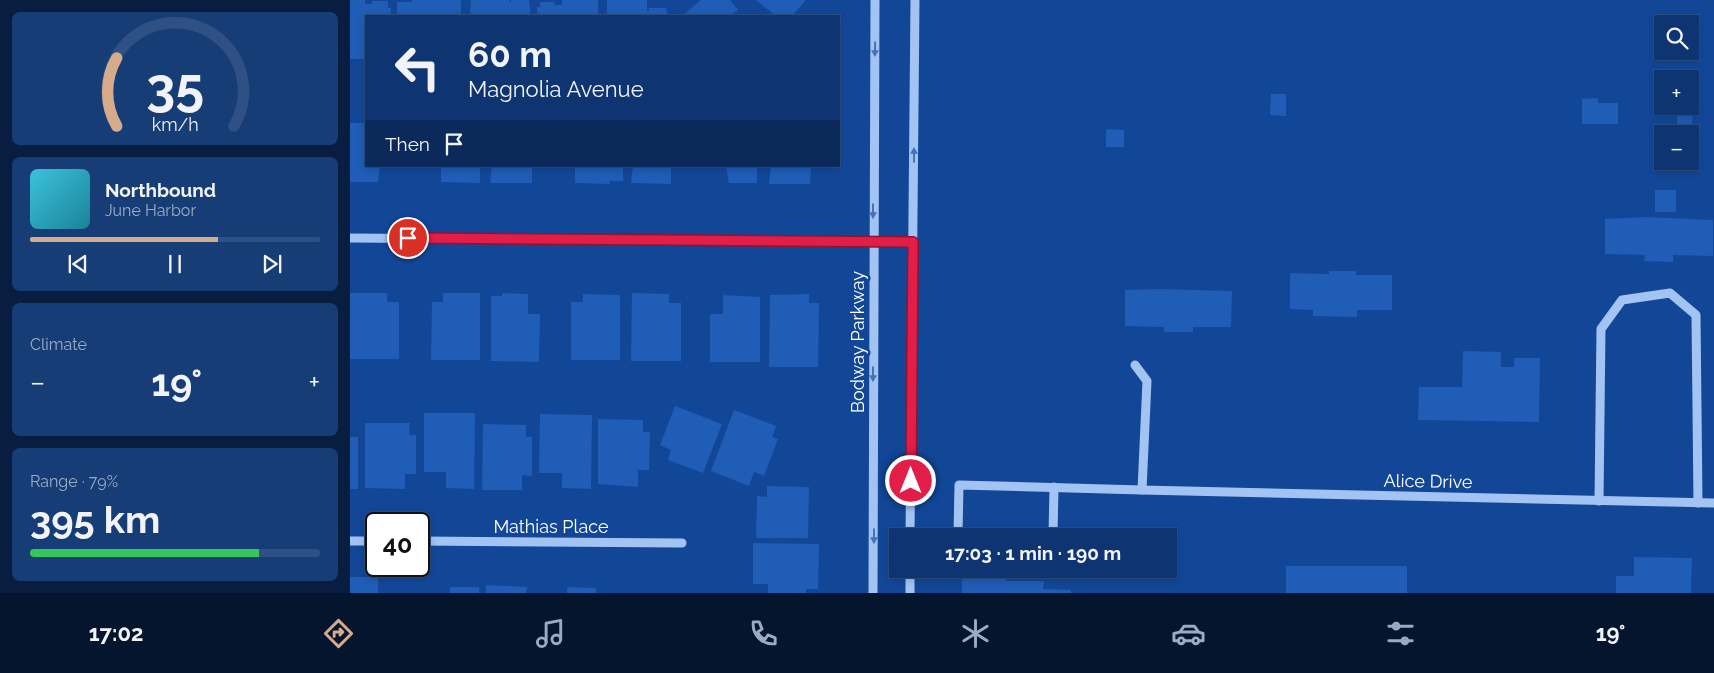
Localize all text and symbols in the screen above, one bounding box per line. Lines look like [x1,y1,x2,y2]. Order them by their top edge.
map controls [1654,15,1699,170]
button: search [1654,15,1699,60]
text: 60 m [468,34,552,75]
icon: left [385,35,450,100]
one-way arrow [870,41,878,57]
text: 35 [146,56,204,117]
button: + [1654,70,1699,115]
text: Magnolia Avenue [468,76,644,102]
text: km/h [151,114,199,135]
button: − [1654,125,1699,170]
icon: arrive [440,130,468,158]
text: Then [385,133,430,155]
one-way arrow [910,147,918,163]
text: Northbound [105,179,216,201]
text: June Harbor [105,201,196,220]
one-way arrow [869,203,877,219]
pin [387,217,429,259]
icon: arrive [394,224,422,252]
icon: previous [64,250,92,278]
icon: pause [161,250,189,278]
icon: next [258,250,286,278]
street label: Bodway Parkway [847,271,868,413]
text: Climate [30,335,87,354]
text: 19° [151,360,202,405]
text: − [30,366,45,399]
text: + [308,366,320,399]
one-way arrow [869,366,877,382]
position arrow [884,454,936,506]
street label: Alice Drive [1383,470,1473,492]
text: Range · 79% [30,472,118,491]
text: 395 km [30,497,160,542]
speed limit sign: 40 [365,512,430,577]
street label: Mathias Place [493,516,609,537]
one-way arrow [870,528,878,544]
text: 17:03 · 1 min · 190 m [945,542,1121,564]
icon: directions [321,616,356,651]
icon: music [533,616,568,651]
icon: phone [746,616,781,651]
icon: climate [958,616,993,651]
icon: car [1171,616,1206,651]
icon: filters [1383,616,1418,651]
text: 17:02 [89,620,143,646]
text: 19° [1596,620,1625,646]

